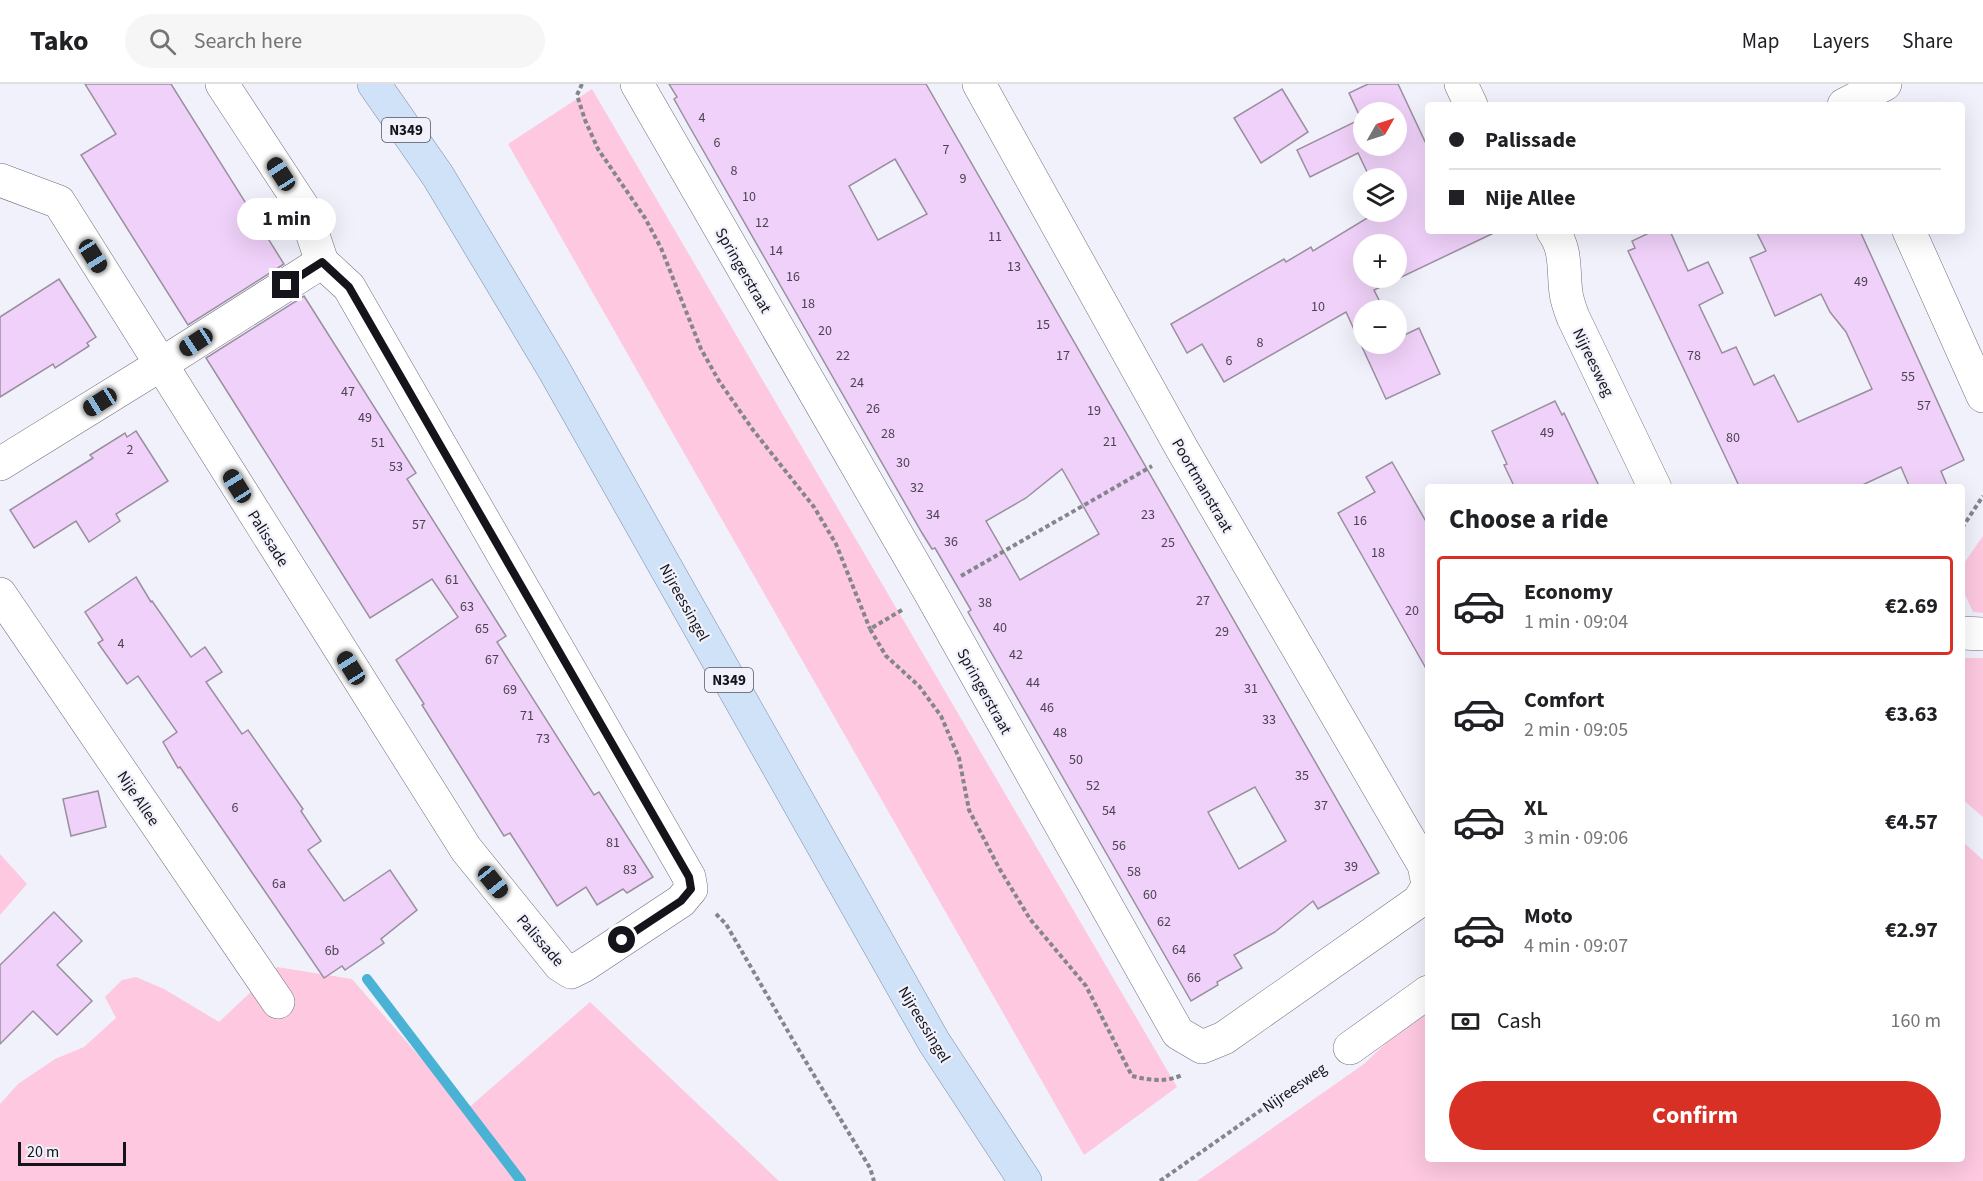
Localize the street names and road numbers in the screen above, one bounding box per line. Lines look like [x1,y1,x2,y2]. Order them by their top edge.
road number: N349 [382,118,430,142]
street label: Springerstraat [710,224,777,318]
street label: Nijreesweg [1567,325,1619,400]
street label: Poortmanstraat [1166,434,1238,537]
street label: Palissade [242,506,294,571]
street label: Nijreessingel [654,560,714,645]
street label: Springerstraat [951,645,1017,739]
road number: N349 [705,668,753,692]
street label: Nije Allee [112,767,165,830]
street label: Palissade [511,910,569,972]
street label: Nijreessingel [893,982,956,1067]
street label: Nijreesweg [1258,1058,1331,1118]

